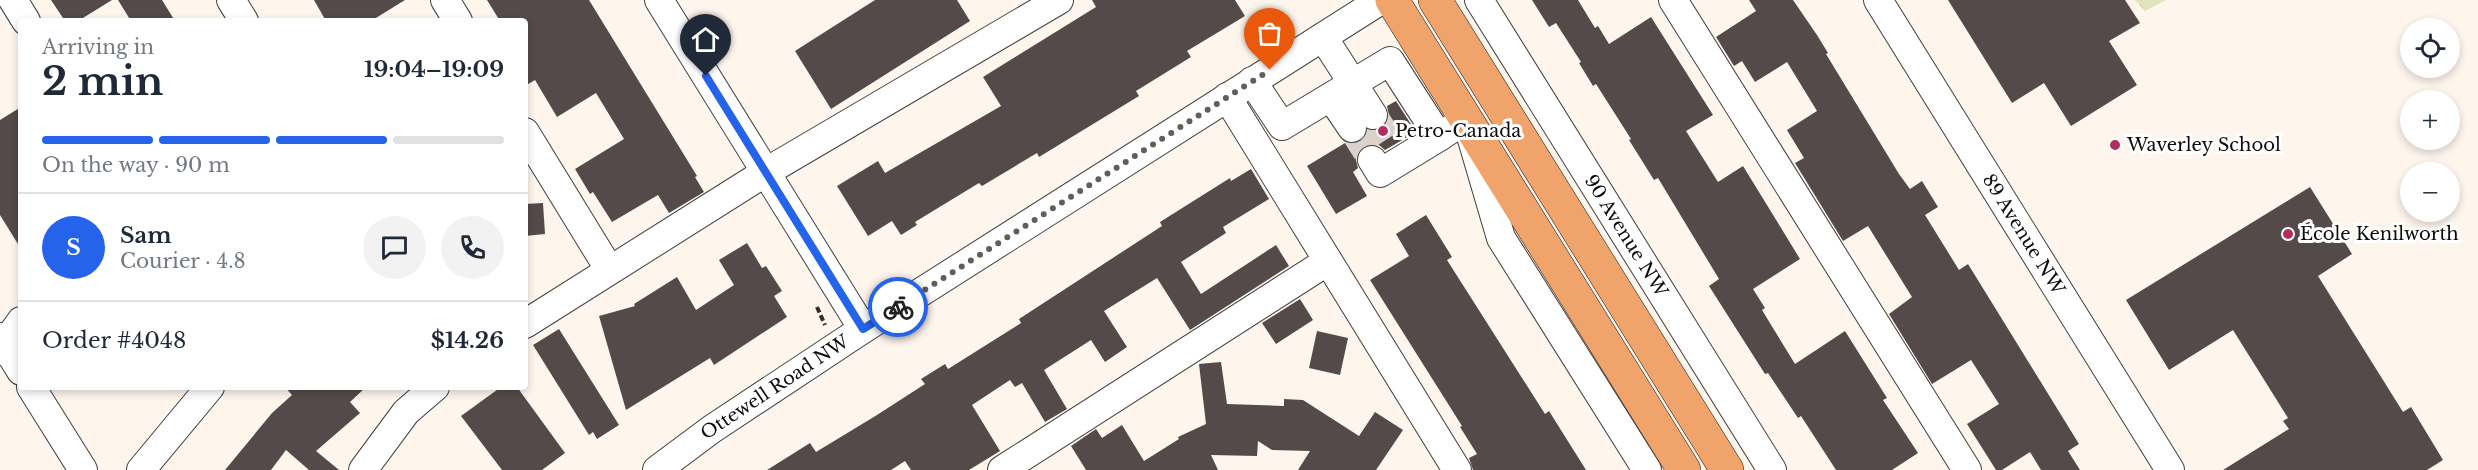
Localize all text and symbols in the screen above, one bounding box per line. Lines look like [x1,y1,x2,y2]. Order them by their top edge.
pin [1244,8,1295,70]
pin [680,14,731,76]
icon: bag [1253,17,1286,50]
map controls [2400,18,2460,222]
button: locate [2400,18,2460,78]
icon: home [689,23,722,56]
text: Arriving in [42,35,154,59]
text: 19:04–19:09 [364,56,504,83]
text: 2 min [42,57,163,106]
button: + [2400,90,2460,150]
place label: Petro-Canada [1395,120,1521,142]
marker: Petro-Canada [1376,124,1390,138]
place label: Waverley School [2126,134,2281,156]
marker: Waverley School [2108,138,2122,152]
text: On the way · 90 m [42,153,230,177]
button: − [2400,162,2460,222]
street label: 89 Avenue NW [1978,170,2070,300]
street label: 90 Avenue NW [1580,171,1673,302]
button: chat [363,216,426,279]
button: phone [441,216,504,279]
text: Sam [120,222,172,249]
place label: École Kenilworth [2300,222,2459,245]
marker: École Kenilworth [2281,227,2295,241]
text: S [66,234,81,261]
text: Courier · 4.8 [120,249,246,273]
courier [868,277,928,337]
icon: bike [882,291,915,324]
text: Order #4048 [42,327,186,354]
text: $14.26 [431,327,504,354]
street label: Ottewell Road NW [696,330,854,445]

